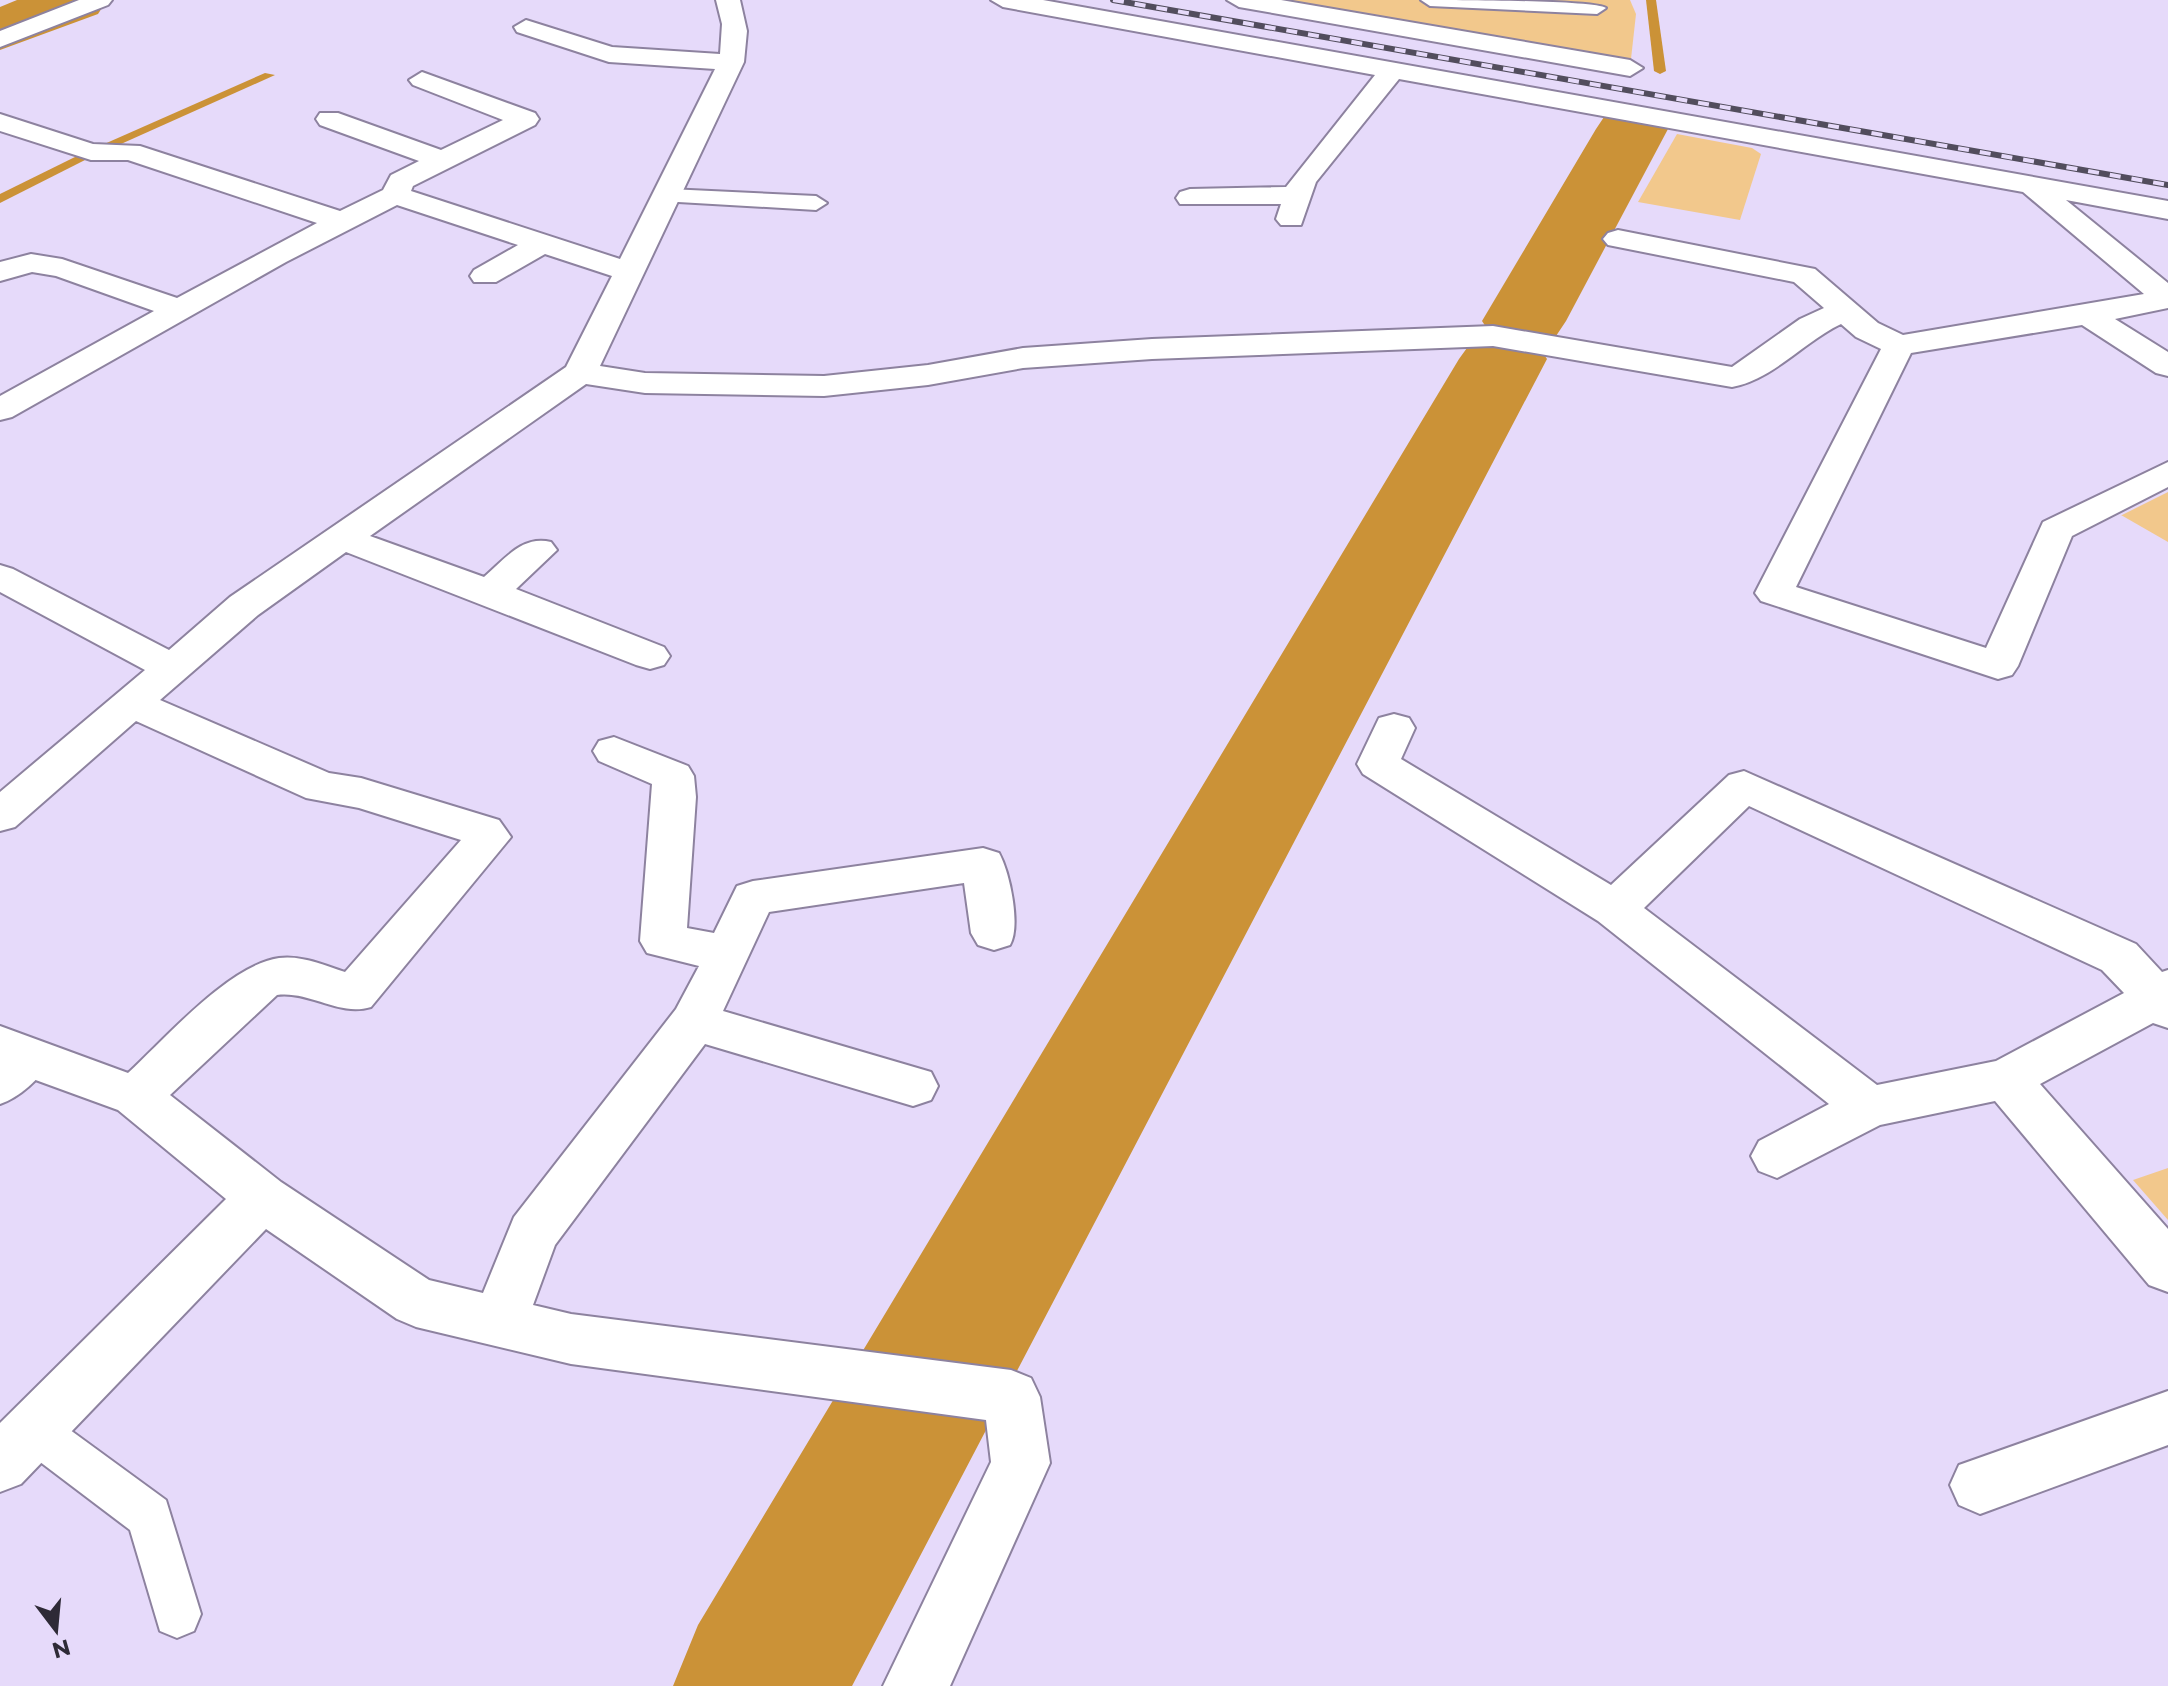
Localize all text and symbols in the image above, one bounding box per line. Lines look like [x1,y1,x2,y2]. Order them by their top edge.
north arrow [16,1590,96,1670]
text: N [49,1633,74,1664]

